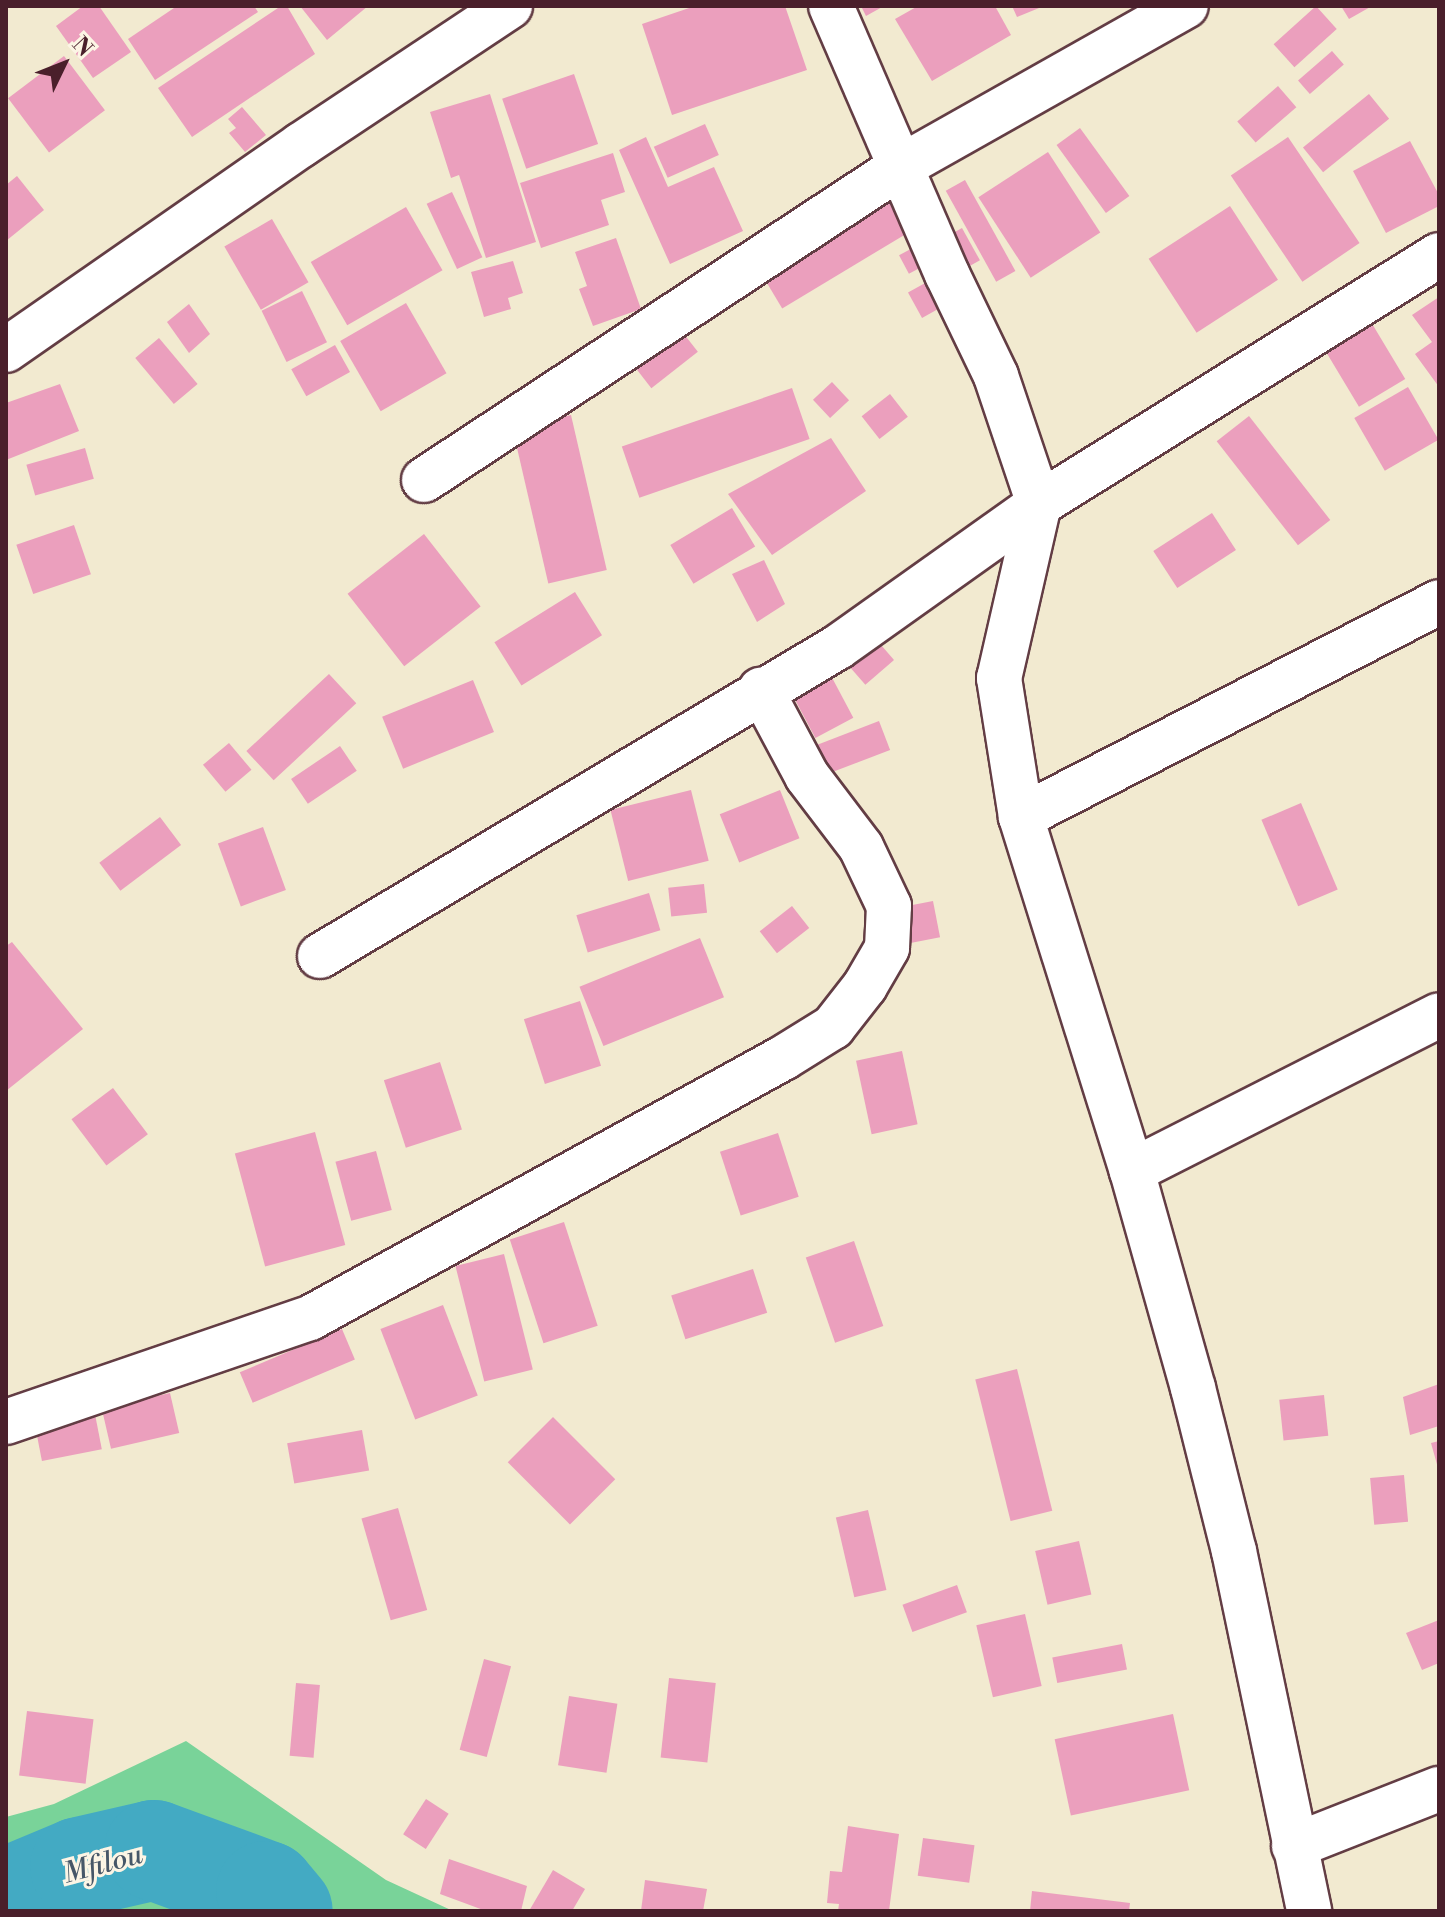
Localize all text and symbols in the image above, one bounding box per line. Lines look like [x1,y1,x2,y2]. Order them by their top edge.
north arrow [24,24,104,104]
text: N [66,32,98,63]
water label: Mfilou [60,1838,146,1892]

